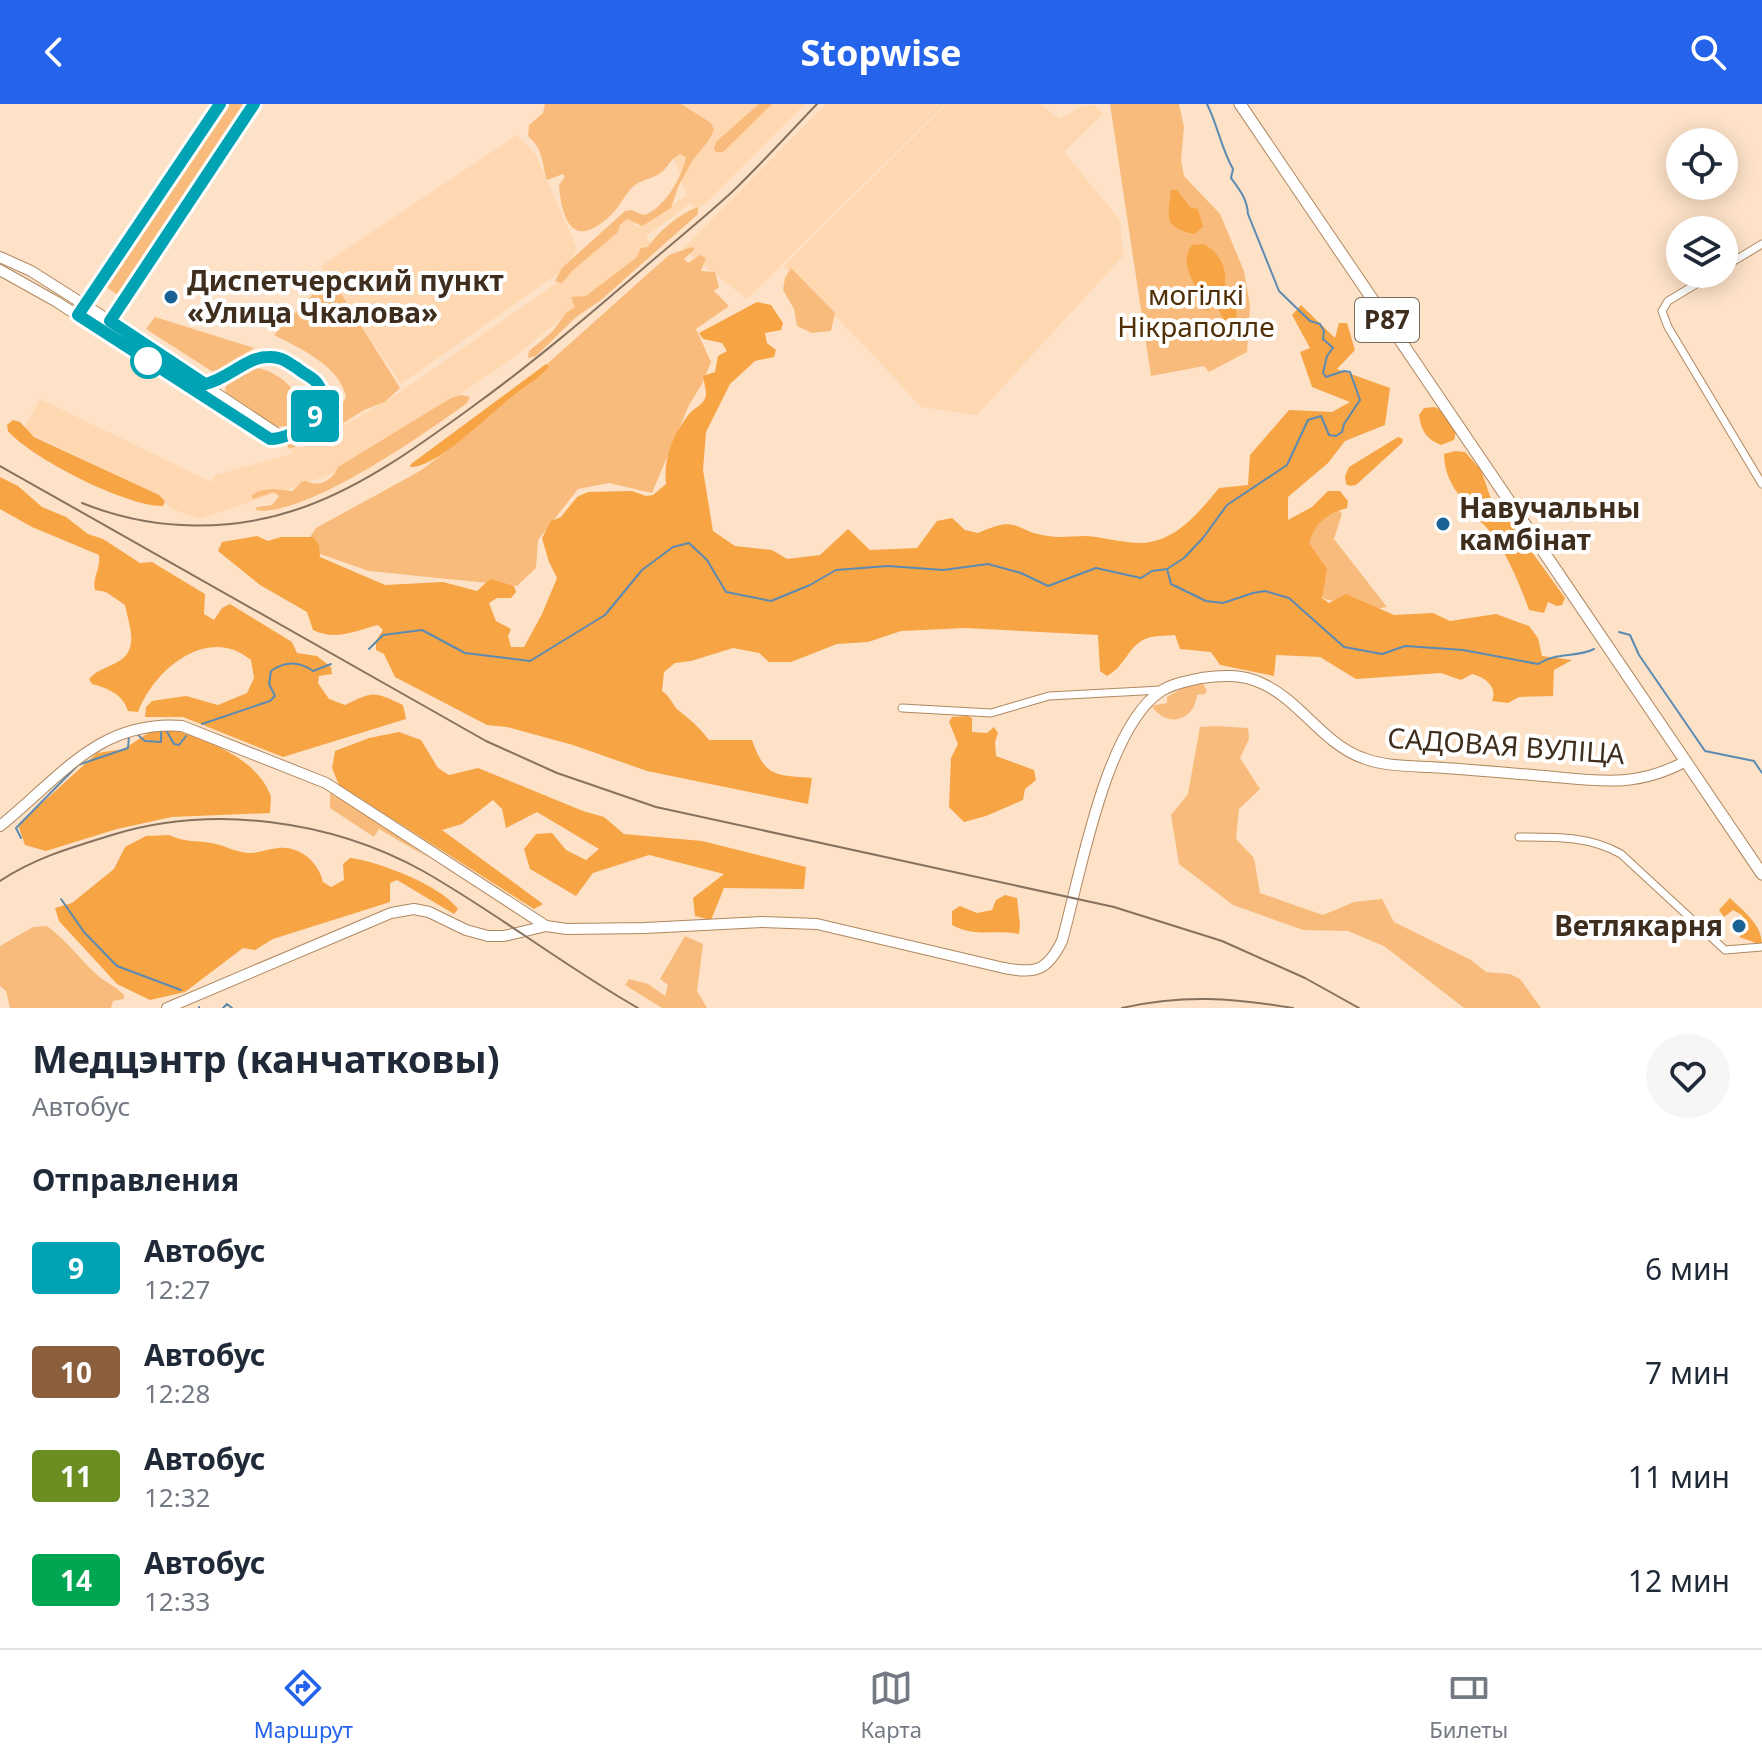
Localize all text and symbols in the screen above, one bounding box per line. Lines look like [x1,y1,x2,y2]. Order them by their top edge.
text: Stopwise [800,28,962,77]
icon: back [32,30,76,74]
icon: search [1686,30,1730,74]
map controls [1666,128,1738,288]
button: locate [1666,128,1738,200]
button: layers [1666,216,1738,288]
place label: Диспетчерский пункт «Улица Чкалова» [187,261,504,331]
park label: могілкі Нікраполле [1117,275,1275,345]
marker: Диспетчерский пункт «Улица Чкалова» [162,288,180,306]
road number: Р87 [1355,298,1419,342]
unlabelled marker [131,344,165,378]
line badge: 9 [289,390,341,442]
text: 9 [307,397,323,435]
place label: Навучальны камбінат [1459,488,1640,558]
marker: Навучальны камбінат [1434,515,1452,533]
street label: САДОВАЯ ВУЛІЦА [1386,718,1626,772]
place label: Ветлякарня [1554,906,1723,944]
marker: Ветлякарня [1730,917,1748,935]
text: Медцэнтр (канчатковы) [32,1032,500,1084]
button: heart [1646,1034,1730,1118]
text: Автобус [32,1088,130,1124]
text: Отправления [32,1159,239,1200]
text: Автобус [144,1230,266,1271]
text: 6 мин [1645,1248,1730,1289]
text: 9 [68,1249,84,1287]
text: 12:27 [144,1271,210,1307]
text: Автобус [144,1334,266,1375]
text: 7 мин [1645,1352,1730,1393]
text: 10 [60,1353,92,1391]
text: 12:28 [144,1375,210,1411]
text: Автобус [144,1438,266,1479]
text: 11 мин [1628,1456,1730,1497]
text: 11 [60,1457,92,1495]
text: 12:32 [144,1479,210,1515]
text: Автобус [144,1542,266,1583]
text: 12 мин [1628,1560,1730,1601]
text: 14 [60,1561,92,1599]
text: 12:33 [144,1583,210,1619]
tab: Маршрут [254,1666,353,1744]
tab: Карта [861,1666,922,1744]
tab: Билеты [1429,1666,1508,1744]

